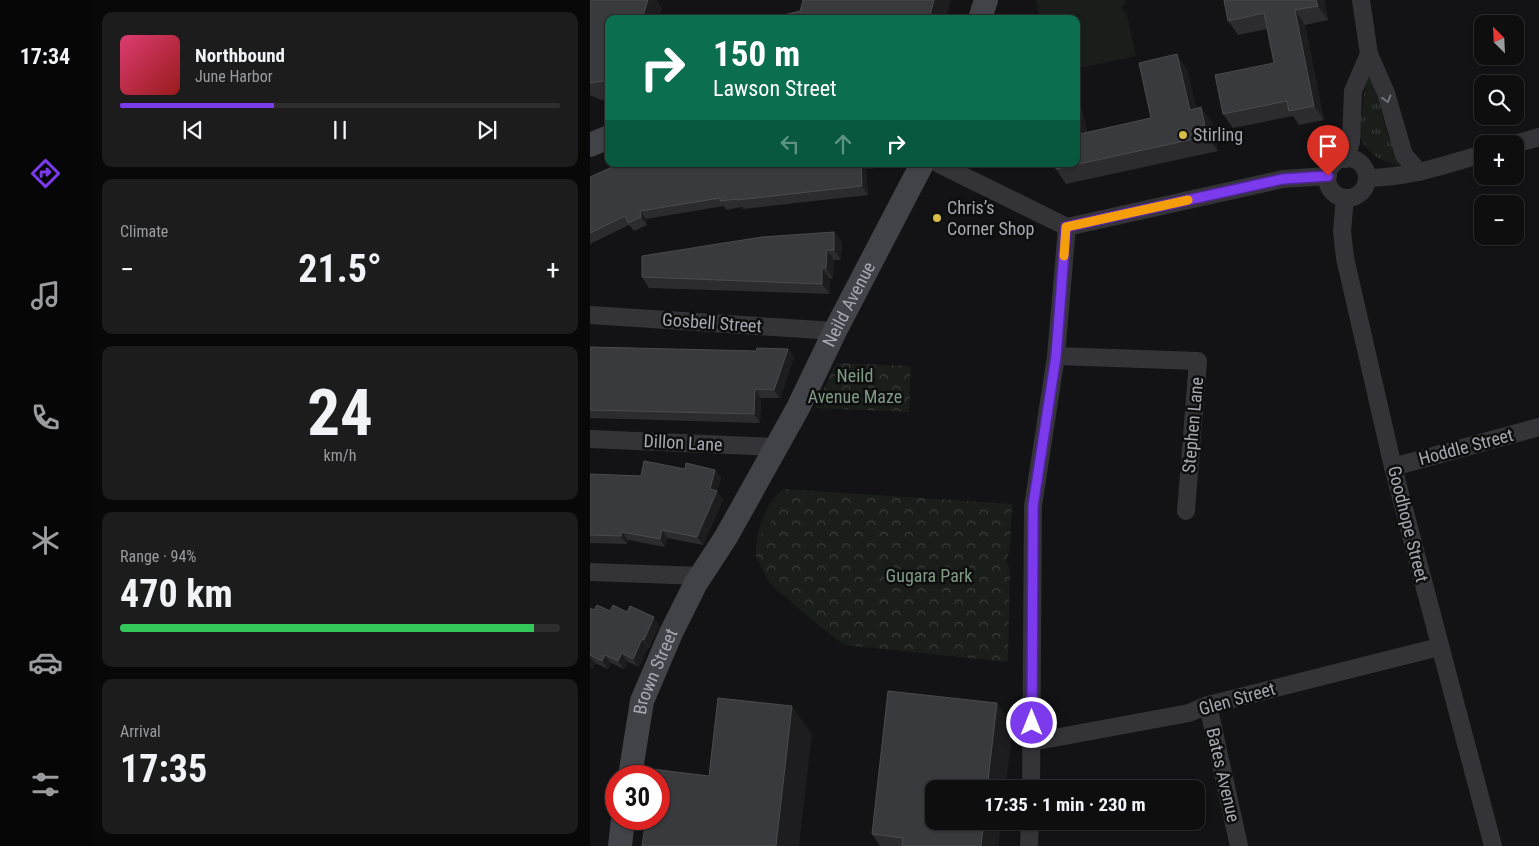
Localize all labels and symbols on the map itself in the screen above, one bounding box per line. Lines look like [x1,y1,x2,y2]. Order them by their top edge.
north arrow [1474,15,1524,65]
one-way arrow [1382,94,1392,103]
place label: Stirling [1193,124,1243,145]
pin [1307,125,1349,176]
marker: Stirling [1177,129,1189,141]
place label: Chris’s Corner Shop [947,197,1035,239]
marker: Chris’s Corner Shop [931,212,943,224]
street label: Neild Avenue [818,258,879,350]
street label: Gosbell Street [662,309,763,336]
park label: Neild Avenue Maze [808,365,902,407]
street label: Stephen Lane [1178,376,1207,474]
street label: Hoddle Street [1416,424,1515,469]
street label: Dillon Lane [643,430,723,455]
street label: Goodhope Street [1384,464,1433,584]
park label: Gugara Park [886,565,972,586]
street label: Brown Street [629,625,682,716]
street label: Glen Street [1196,678,1277,719]
position arrow [1005,696,1057,748]
street label: Bates Avenue [1202,726,1245,824]
speed limit sign: 30 [605,765,670,830]

